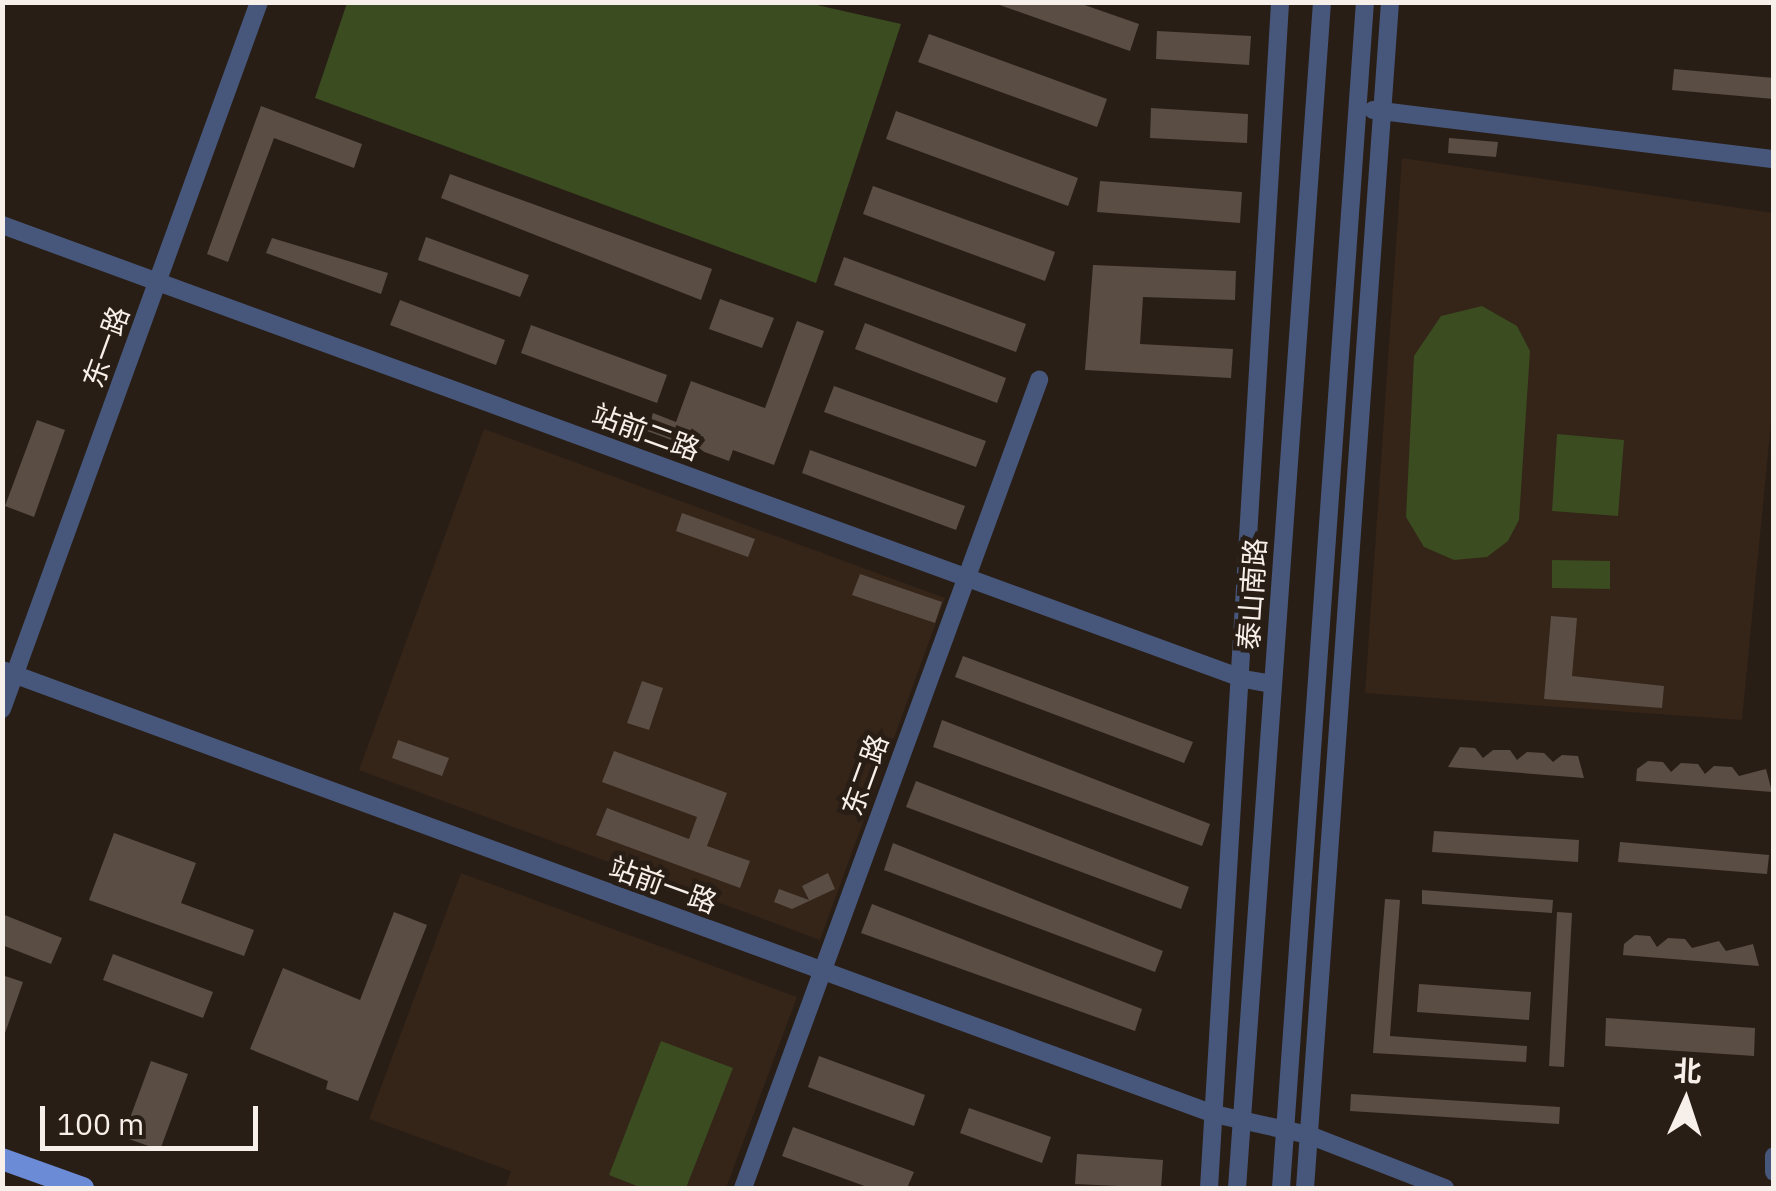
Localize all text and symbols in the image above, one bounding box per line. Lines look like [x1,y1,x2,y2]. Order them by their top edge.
street label: 东一路 [76,302,136,392]
street label: 站前二路 [588,397,704,467]
street label: 泰山南路 [1231,537,1273,651]
street label: 东二路 [835,730,895,820]
street label: 站前一路 [605,850,721,920]
north arrow [1636,1051,1736,1151]
text: 北 [1673,1051,1703,1090]
scale bar [45,1086,262,1148]
text: 100 m [57,1104,144,1143]

